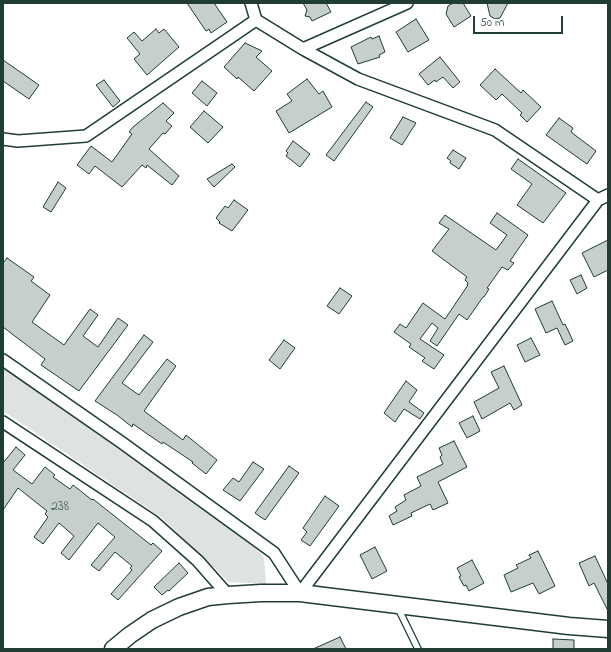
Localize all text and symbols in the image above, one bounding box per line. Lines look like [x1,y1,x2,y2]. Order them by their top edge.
scale bar [475,8,565,34]
text: 50 m [480,14,504,32]
house number: 238 [51,500,69,516]

